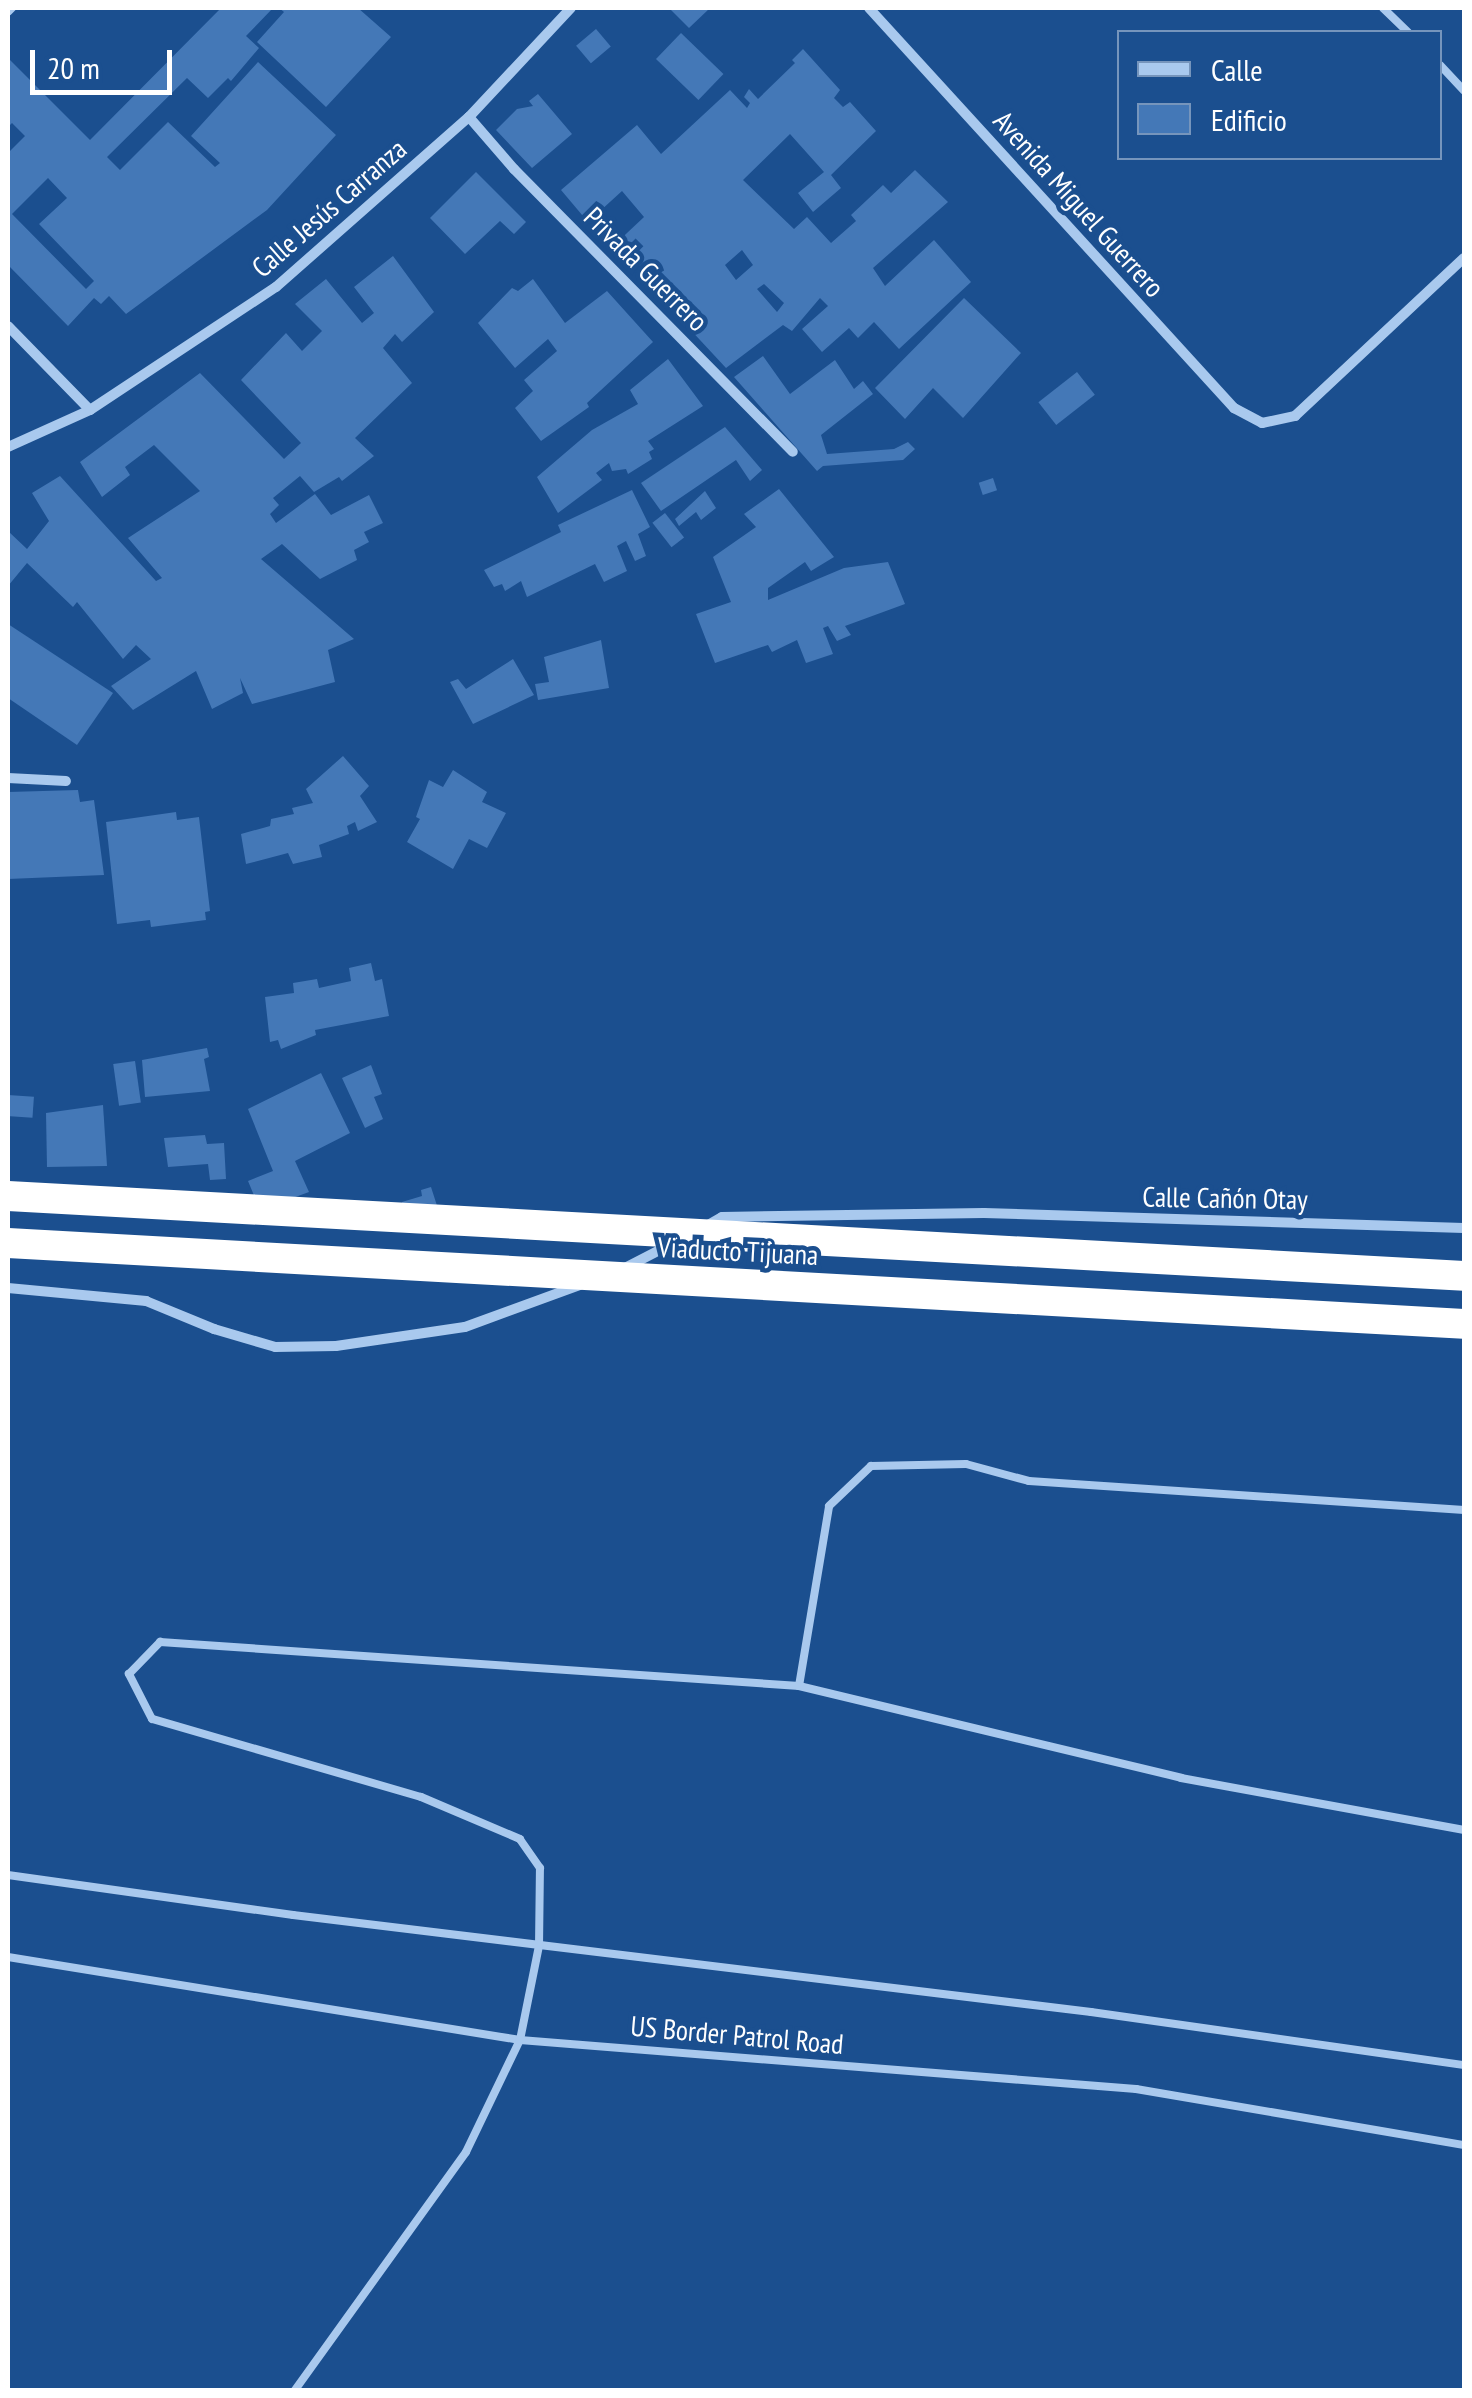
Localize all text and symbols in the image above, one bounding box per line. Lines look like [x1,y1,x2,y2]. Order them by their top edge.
scale bar [35,30,178,92]
legend [1117,30,1442,160]
text: 20 m [47,48,100,87]
text: Calle [1211,50,1263,89]
text: Edificio [1211,100,1287,139]
street label: Avenida Miguel Guerrero [987,104,1171,304]
street label: Calle Jesús Carranza [245,132,413,284]
street label: Privada Guerrero [577,200,715,338]
street label: Calle Cañón Otay [1142,1180,1308,1216]
street label: Viaducto Tijuana [657,1230,819,1272]
street label: US Border Patrol Road [629,2009,845,2061]

